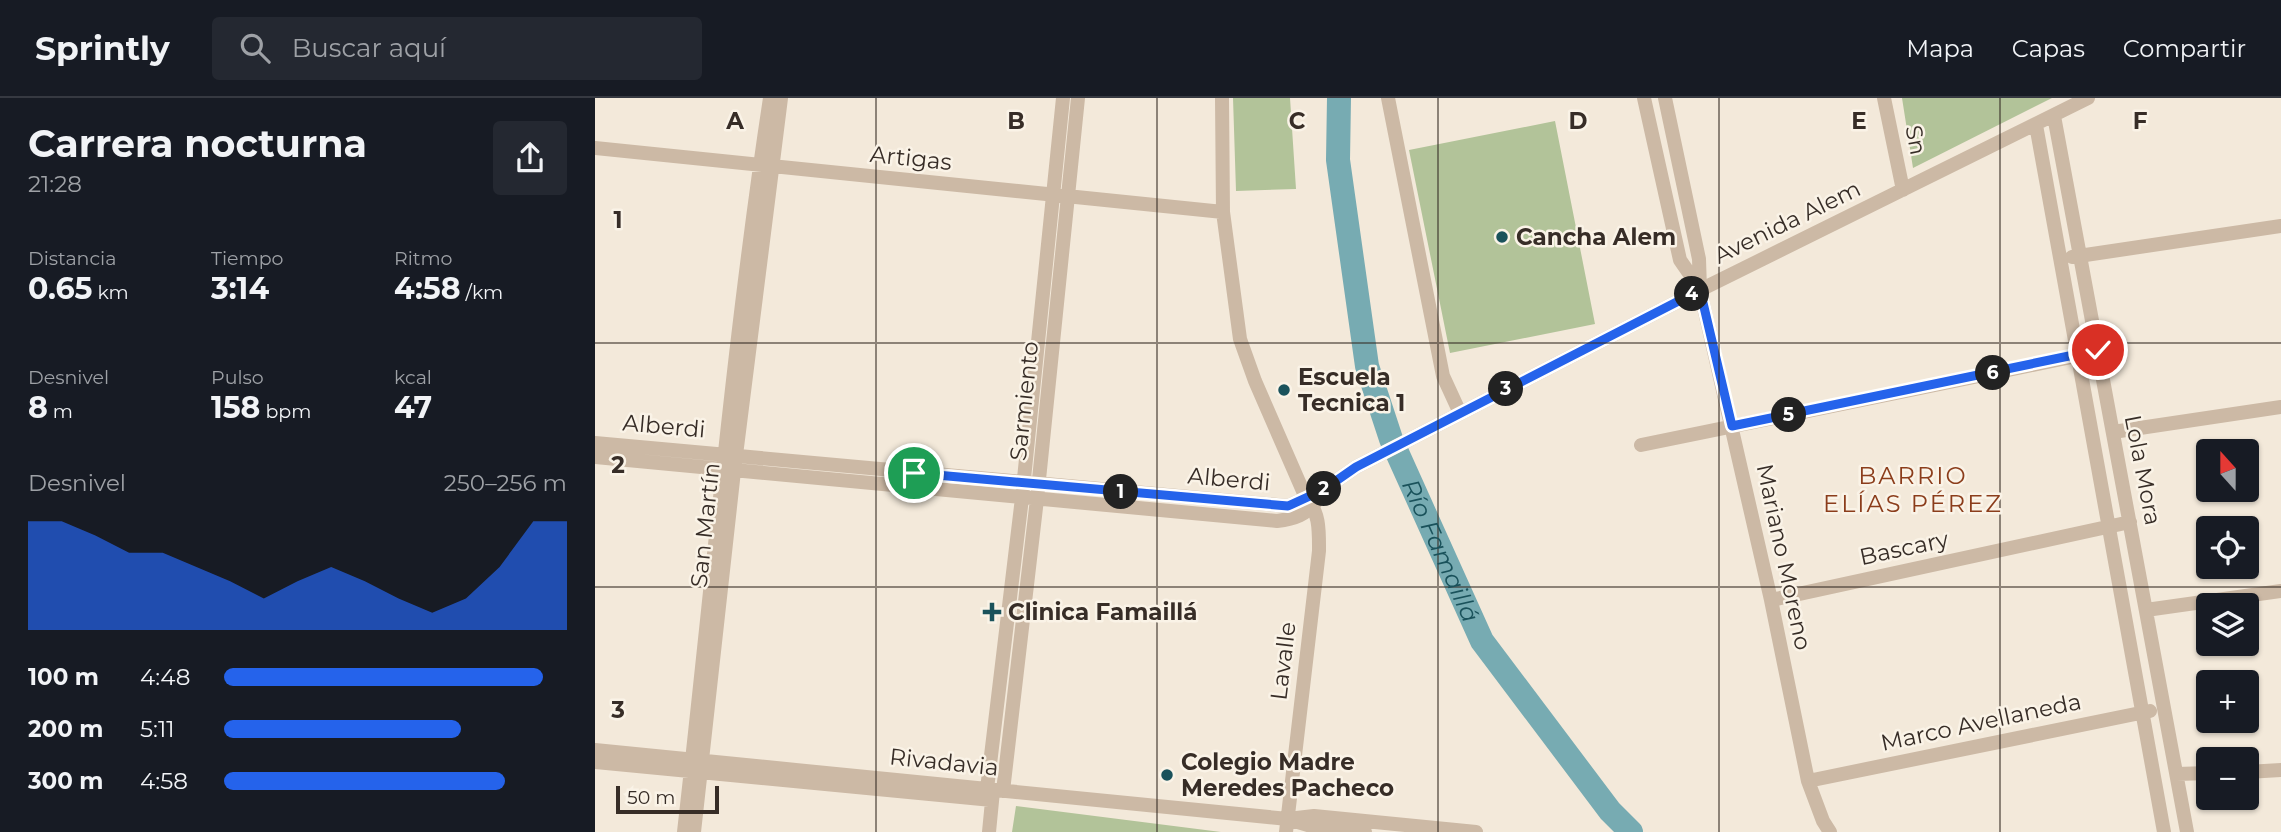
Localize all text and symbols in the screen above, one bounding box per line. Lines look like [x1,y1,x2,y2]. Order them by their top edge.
search box [212,17,702,80]
text: Sprintly [35,28,170,68]
icon: search [236,29,274,67]
text: Buscar aquí [292,32,446,64]
text: Mapa [1906,34,1974,63]
text: Capas [2012,34,2085,63]
text: Compartir [2123,34,2246,63]
text: A [725,107,744,135]
text: B [1007,107,1025,135]
text: C [1289,107,1306,135]
text: D [1569,107,1588,135]
text: E [1851,107,1867,135]
text: F [2133,107,2148,135]
text: Carrera nocturna [28,120,367,167]
button: share [493,121,567,195]
street label: Sn [1899,123,1933,157]
street label: Artigas [869,140,953,176]
text: 21:28 [28,170,82,198]
street label: Avenida Alem [1709,174,1865,270]
text: 1 [613,206,623,234]
place label: Cancha Alem [1516,223,1676,251]
marker: Cancha Alem [1494,229,1510,245]
text: Distancia [28,247,116,270]
text: Tiempo [211,247,283,270]
text: Ritmo [394,247,452,270]
text: 0.65 [28,270,92,307]
text: 3:14 [211,270,269,307]
text: 4:58 [394,270,460,307]
pin: 4 [1675,276,1709,312]
text: km [92,281,129,304]
text: /km [460,281,503,304]
text: 4 [1685,282,1698,305]
pin [2068,320,2128,380]
icon: check [2079,331,2117,369]
street label: Sarmiento [1004,340,1044,462]
pin: 6 [1975,356,2011,390]
text: 6 [1986,361,1999,384]
place label: Escuela Tecnica 1 [1298,363,1405,417]
text: Desnivel [28,366,109,389]
text: Pulso [211,366,264,389]
text: kcal [394,366,432,389]
pin: 3 [1489,372,1523,406]
text: 3 [1500,377,1511,400]
marker: Escuela Tecnica 1 [1276,382,1292,398]
text: 8 [28,389,48,426]
text: 158 [211,389,260,426]
text: 47 [394,389,432,426]
pin: 5 [1771,398,1807,432]
text: m [48,400,73,423]
text: bpm [260,400,311,423]
text: 5 [1783,403,1794,426]
street label: Alberdi [621,408,707,444]
street label: Lola Mora [2119,412,2167,528]
north arrow [2196,439,2259,502]
map controls [2196,439,2259,810]
pin [884,443,944,503]
text: 2 [611,451,625,479]
icon: arrive [895,454,933,492]
street label: San Martín [685,461,725,589]
street label: Alberdi [1186,461,1272,497]
street label: Mariano Moreno [1751,461,1817,653]
district label: BARRIO ELÍAS PÉREZ [1823,461,2003,518]
text: Desnivel [28,469,126,497]
text: 250–256 m [444,469,567,497]
pin: 2 [1307,472,1341,506]
pin: 1 [1103,474,1139,510]
water label: Río Famaillá [1396,474,1486,626]
text: 2 [1318,477,1329,500]
text: 1 [1117,480,1124,503]
button: locate [2196,516,2259,579]
street label: Bascary [1857,525,1952,571]
button: layers [2196,593,2259,656]
place label: Clinica Famaillá [1008,598,1197,626]
marker: Clinica Famaillá [982,602,1002,622]
street label: Lavalle [1264,620,1302,702]
text: 100 m [28,663,99,691]
text: 4:48 [140,663,190,691]
button: + [2196,670,2259,733]
street label: Marco Avellaneda [1878,687,2084,757]
text: 3 [610,696,625,724]
text: 200 m [28,715,103,743]
text: 5:11 [140,715,175,743]
street label: Rivadavia [888,742,1000,782]
button: − [2196,747,2259,810]
place label: Colegio Madre Meredes Pacheco [1181,748,1394,802]
text: 300 m [28,767,104,795]
text: 4:58 [140,767,188,795]
marker: Colegio Madre Meredes Pacheco [1159,767,1175,783]
scale bar [616,783,719,815]
text: 50 m [627,786,675,809]

